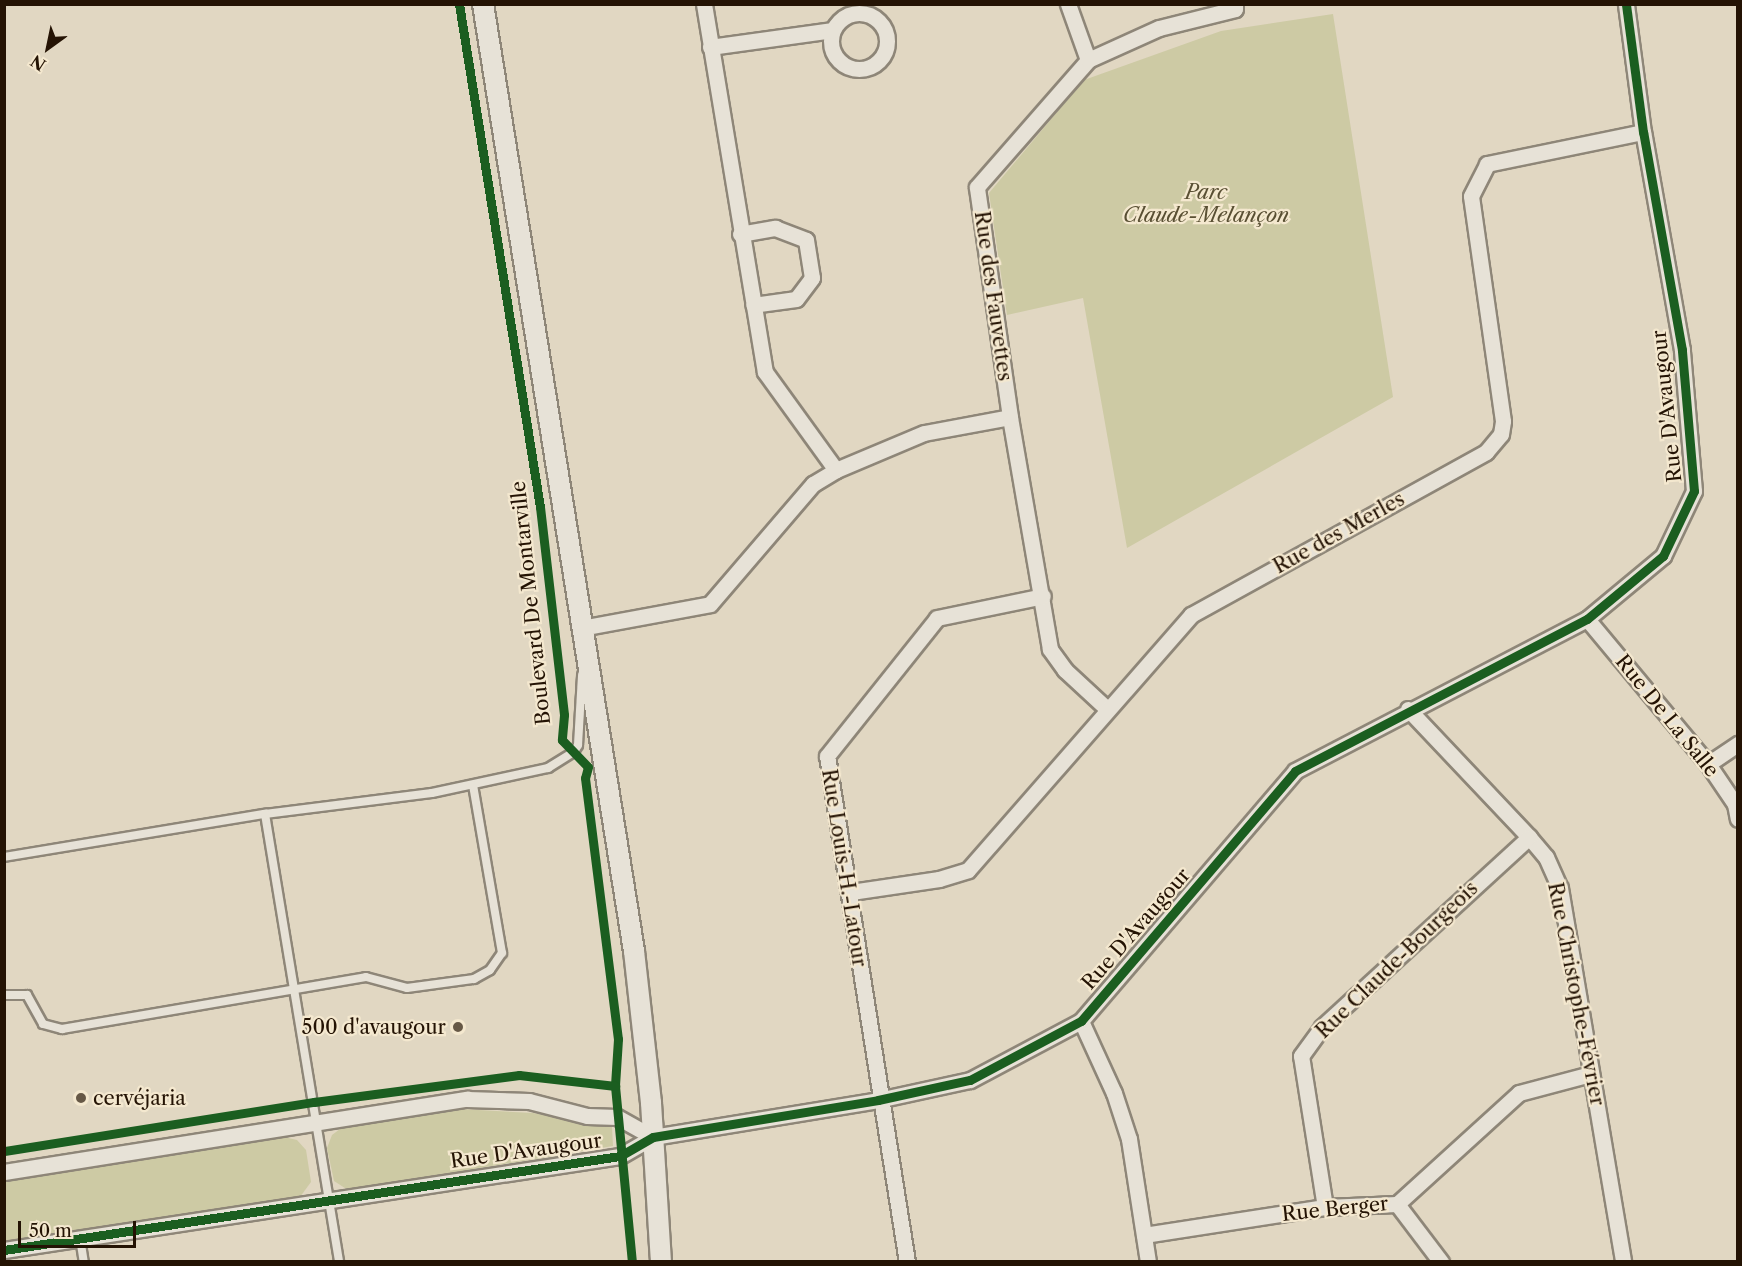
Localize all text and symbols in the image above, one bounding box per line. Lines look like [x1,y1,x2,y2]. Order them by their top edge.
north arrow [18,18,78,78]
text: N [27,51,49,75]
park label: Parc Claude-Melançon [1123,181,1289,228]
street label: Rue des Fauvettes [969,209,1017,383]
street label: Rue D'Avaugour [1647,329,1687,483]
street label: Boulevard De Montarville [506,480,556,726]
street label: Rue des Merles [1269,487,1409,579]
street label: Rue De La Salle [1610,650,1724,782]
street label: Rue Louis-H.-Latour [817,767,871,969]
street label: Rue D'Avaugour [1077,863,1195,995]
street label: Rue Claude-Bourgeois [1311,876,1483,1044]
street label: Rue Christophe-Février [1543,880,1609,1108]
place label: 500 d'avaugour [302,1015,446,1039]
marker: 500 d'avaugour [451,1020,465,1034]
place label: cervéjaria [93,1086,186,1110]
marker: cervéjaria [74,1091,88,1105]
street label: Rue D'Avaugour [449,1128,603,1174]
street label: Rue Berger [1281,1191,1389,1227]
scale bar [21,1209,140,1247]
text: 50 m [29,1220,72,1242]

